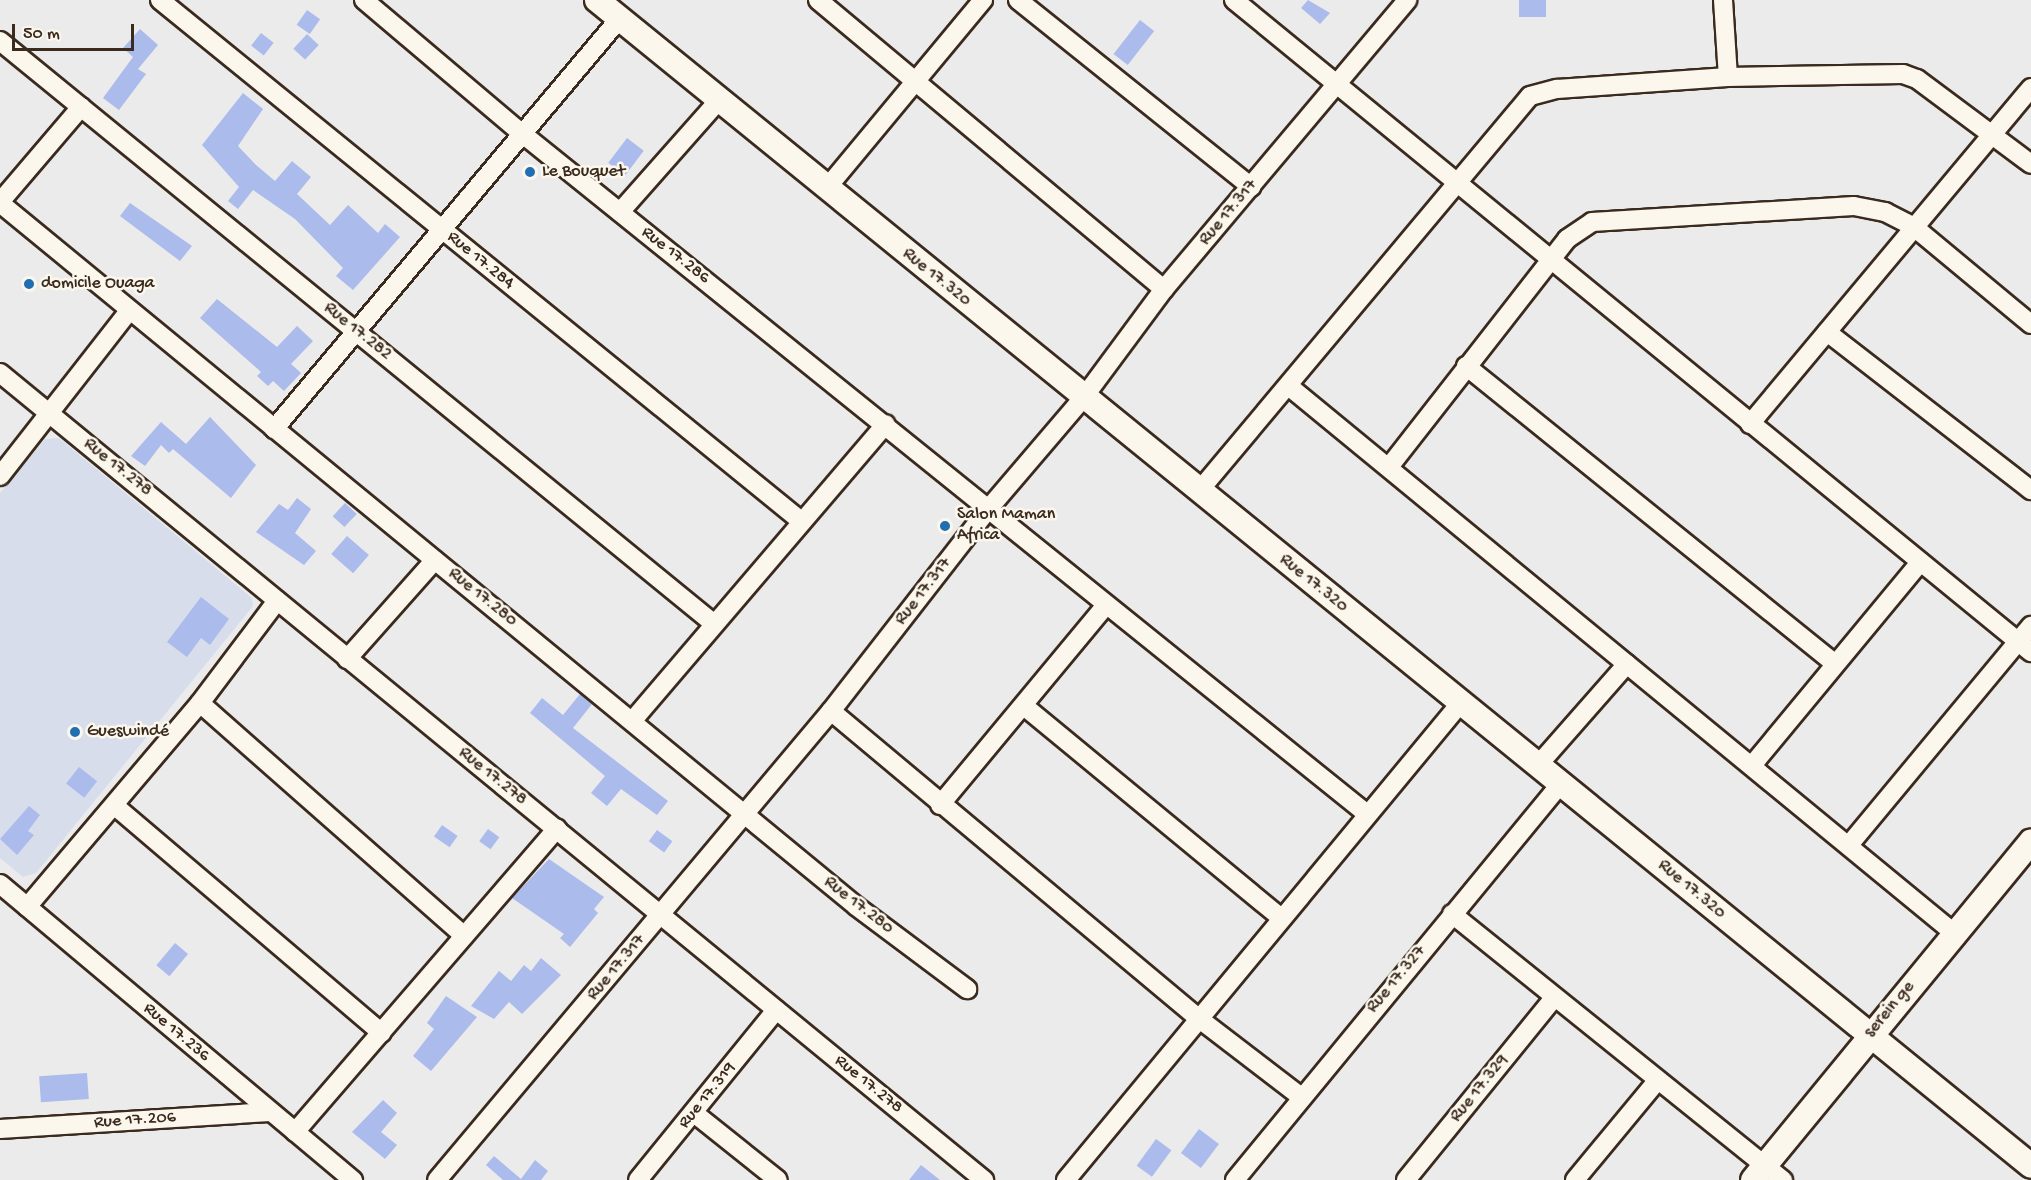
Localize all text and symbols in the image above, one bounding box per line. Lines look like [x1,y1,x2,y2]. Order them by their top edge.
scale bar [15,12,136,50]
text: 50 m [23,24,60,45]
place label: Le Bouquet [542,161,625,183]
marker: Le Bouquet [523,165,537,179]
street label: Rue 17.317 [1195,176,1263,250]
street label: Rue 17.286 [636,222,714,290]
street label: Rue 17.284 [442,227,518,295]
street label: Rue 17.320 [897,244,975,312]
place label: domicile Ouaga [41,273,155,295]
marker: domicile Ouaga [22,277,36,291]
street label: Rue 17.282 [319,298,395,366]
street label: Rue 17.278 [78,434,156,502]
place label: Salon Maman Africa [957,505,1055,548]
marker: Salon Maman Africa [938,519,952,533]
street label: Rue 17.320 [1274,550,1352,618]
street label: Rue 17.317 [891,554,957,630]
street label: Rue 17.280 [443,564,521,632]
place label: Gueswindé [87,721,169,743]
marker: Gueswindé [68,725,82,739]
street label: Rue 17.278 [453,743,531,811]
street label: Rue 17.320 [1653,855,1729,925]
street label: Rue 17.280 [819,872,897,940]
street label: Rue 17.317 [583,931,651,1005]
street label: Rue 17.327 [1363,942,1431,1018]
street label: serein ge [1860,977,1920,1043]
street label: Rue 17.236 [138,999,214,1067]
street label: Rue 17.278 [829,1051,907,1119]
street label: Rue 17.329 [1446,1051,1514,1127]
street label: Rue 17.319 [675,1058,741,1134]
street label: Rue 17.206 [93,1107,177,1135]

